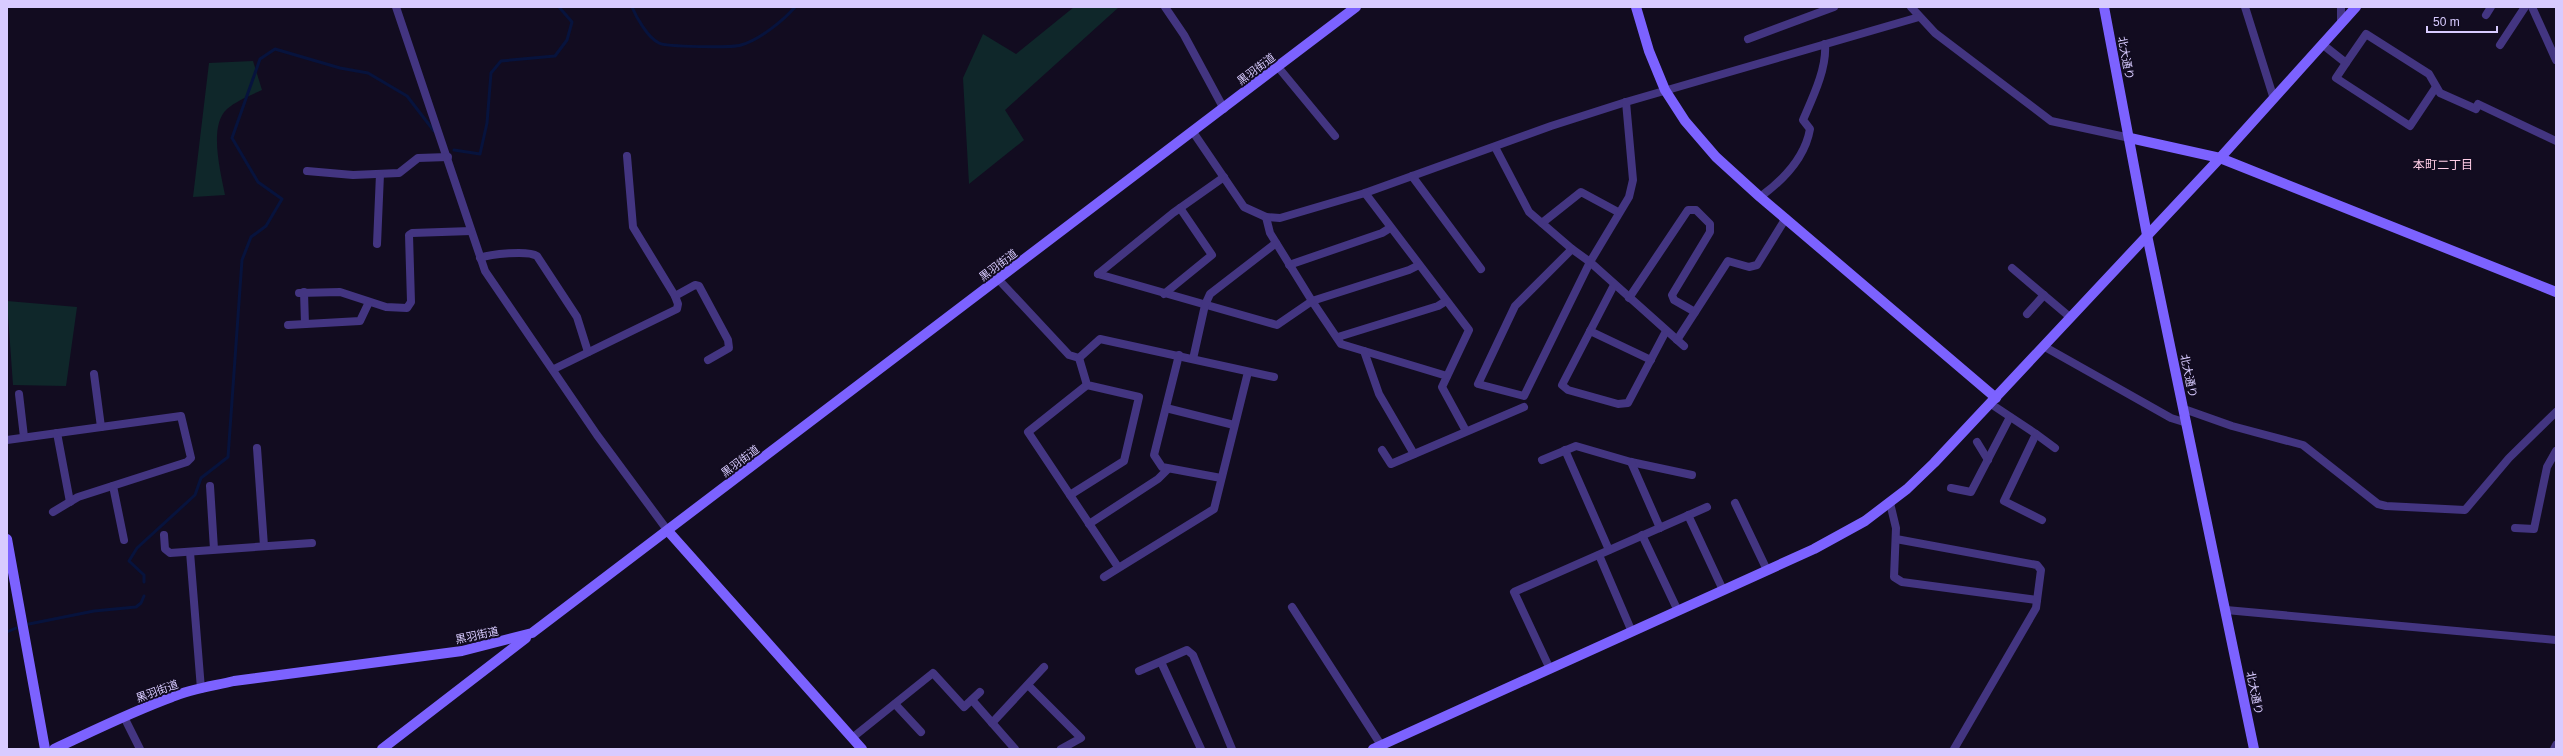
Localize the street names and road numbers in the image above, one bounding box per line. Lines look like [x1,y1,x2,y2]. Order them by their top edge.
street label: 北大通り [2116,35,2136,81]
street label: 黒羽街道 [1235,51,1277,87]
street label: 黒羽街道 [977,247,1019,283]
street label: 北大通り [2179,353,2199,399]
street label: 黒羽街道 [719,443,761,479]
street label: 黒羽街道 [454,625,500,645]
street label: 北大通り [2245,670,2265,716]
street label: 黒羽街道 [134,678,180,704]

